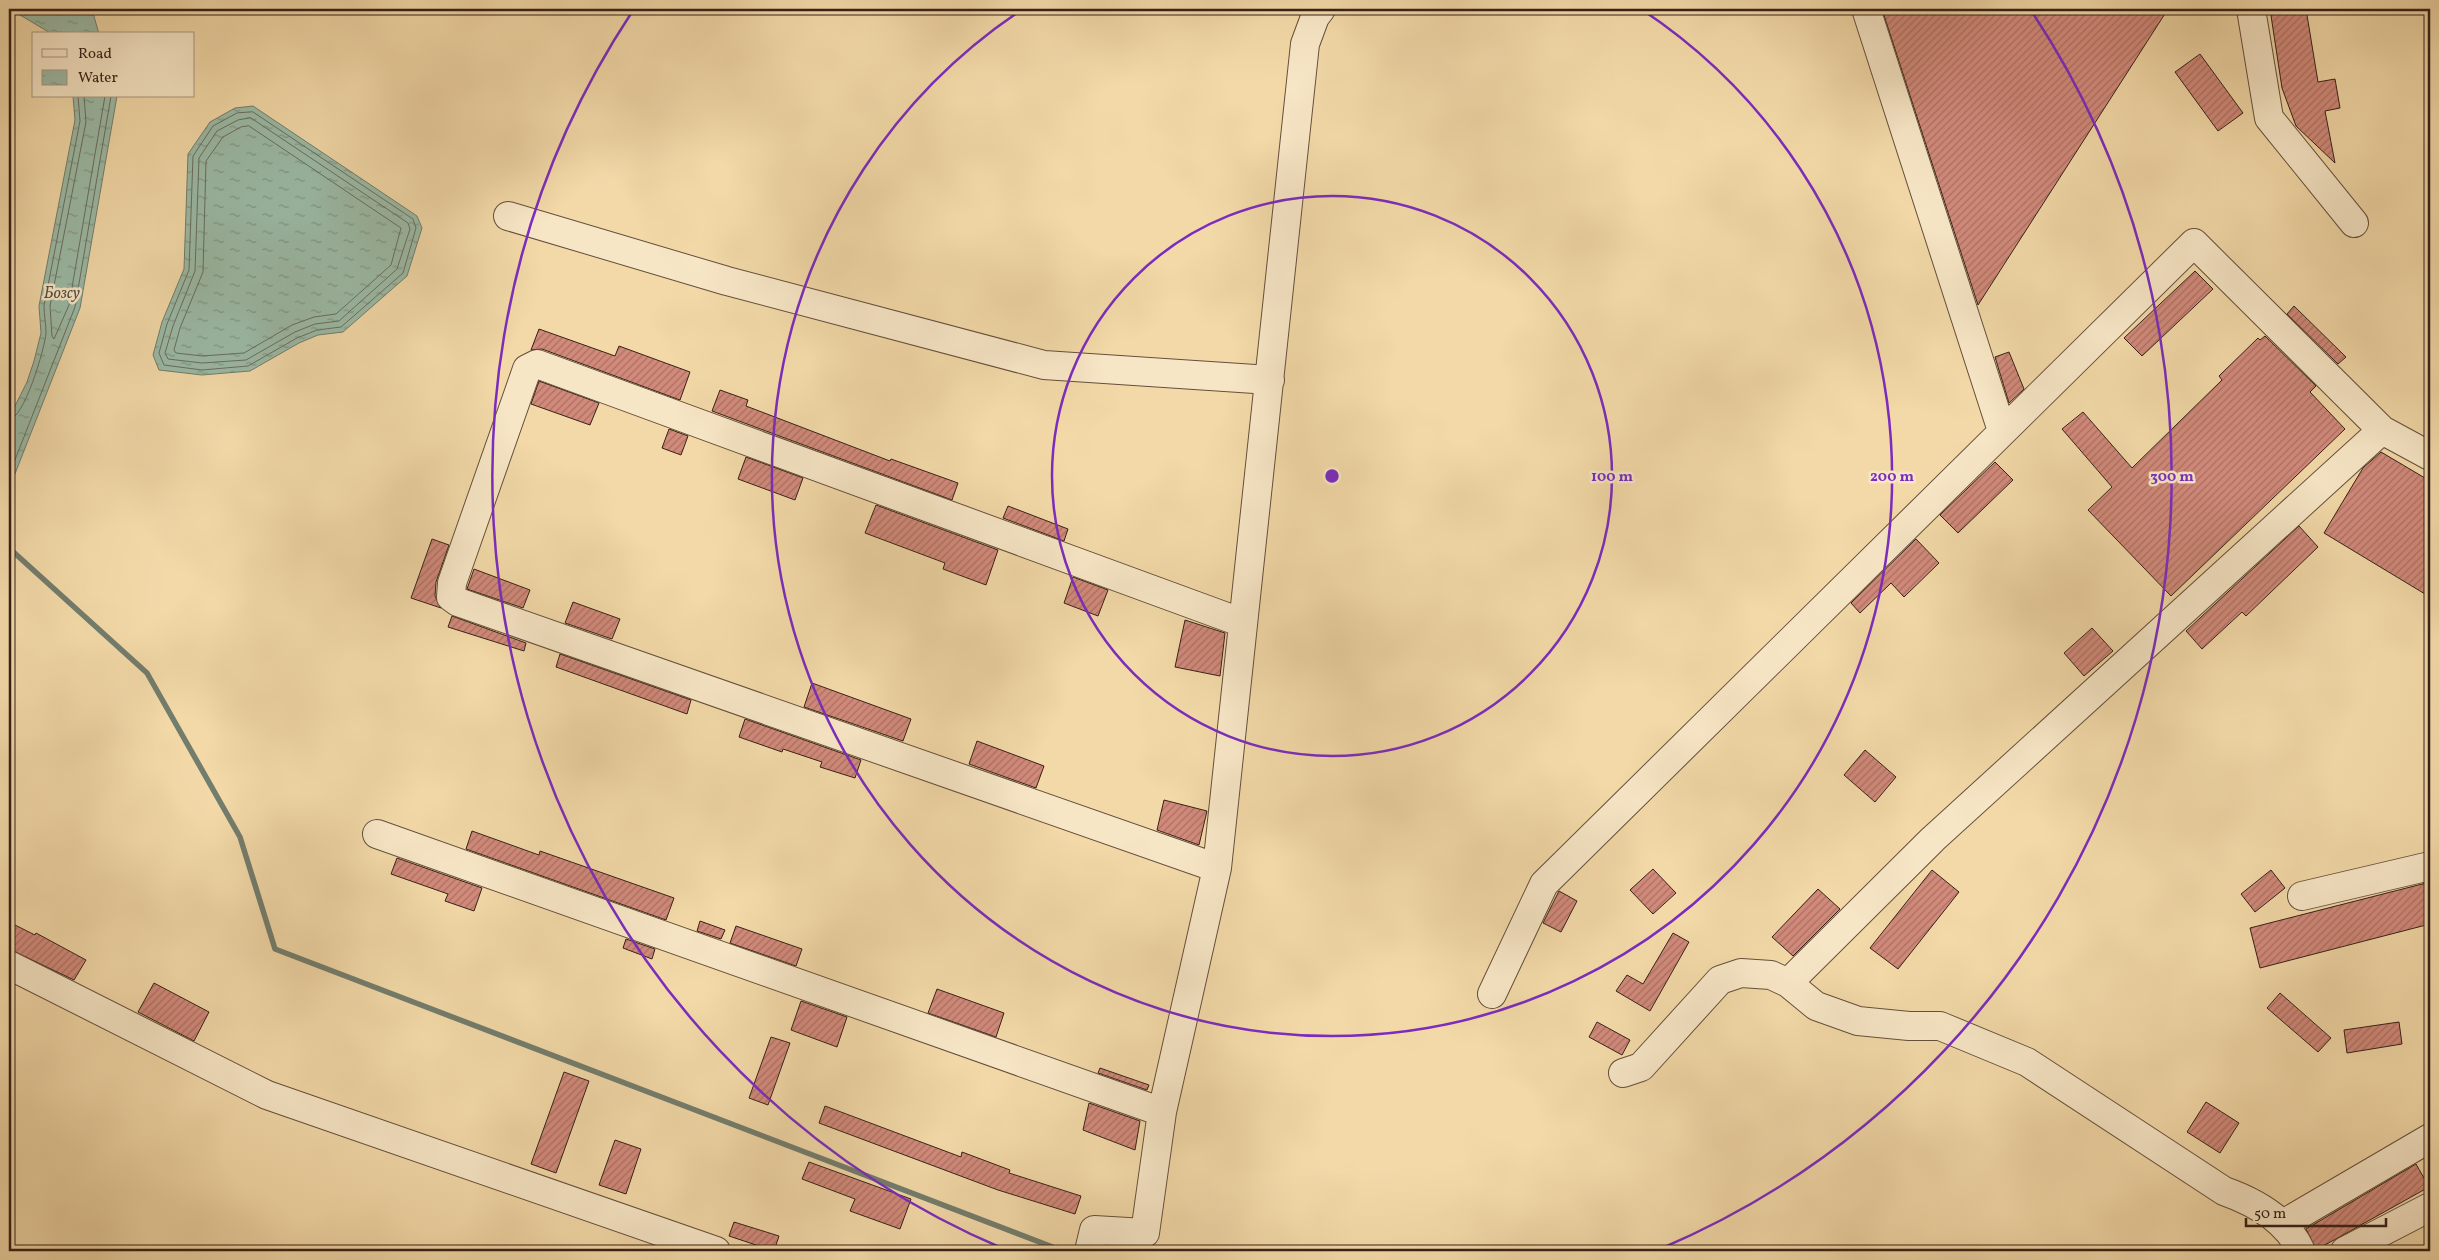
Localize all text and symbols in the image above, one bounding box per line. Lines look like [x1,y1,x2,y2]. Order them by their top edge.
legend [32,32,195,98]
text: Road [78,44,112,65]
text: Water [78,68,118,89]
water label: Бозсу [44,283,80,305]
centre of rings [1323,467,1341,485]
text: 100 m [1591,467,1634,488]
text: 200 m [1870,467,1914,488]
text: 300 m [2150,467,2194,488]
scale bar [2246,1195,2386,1227]
text: 50 m [2254,1204,2286,1225]

